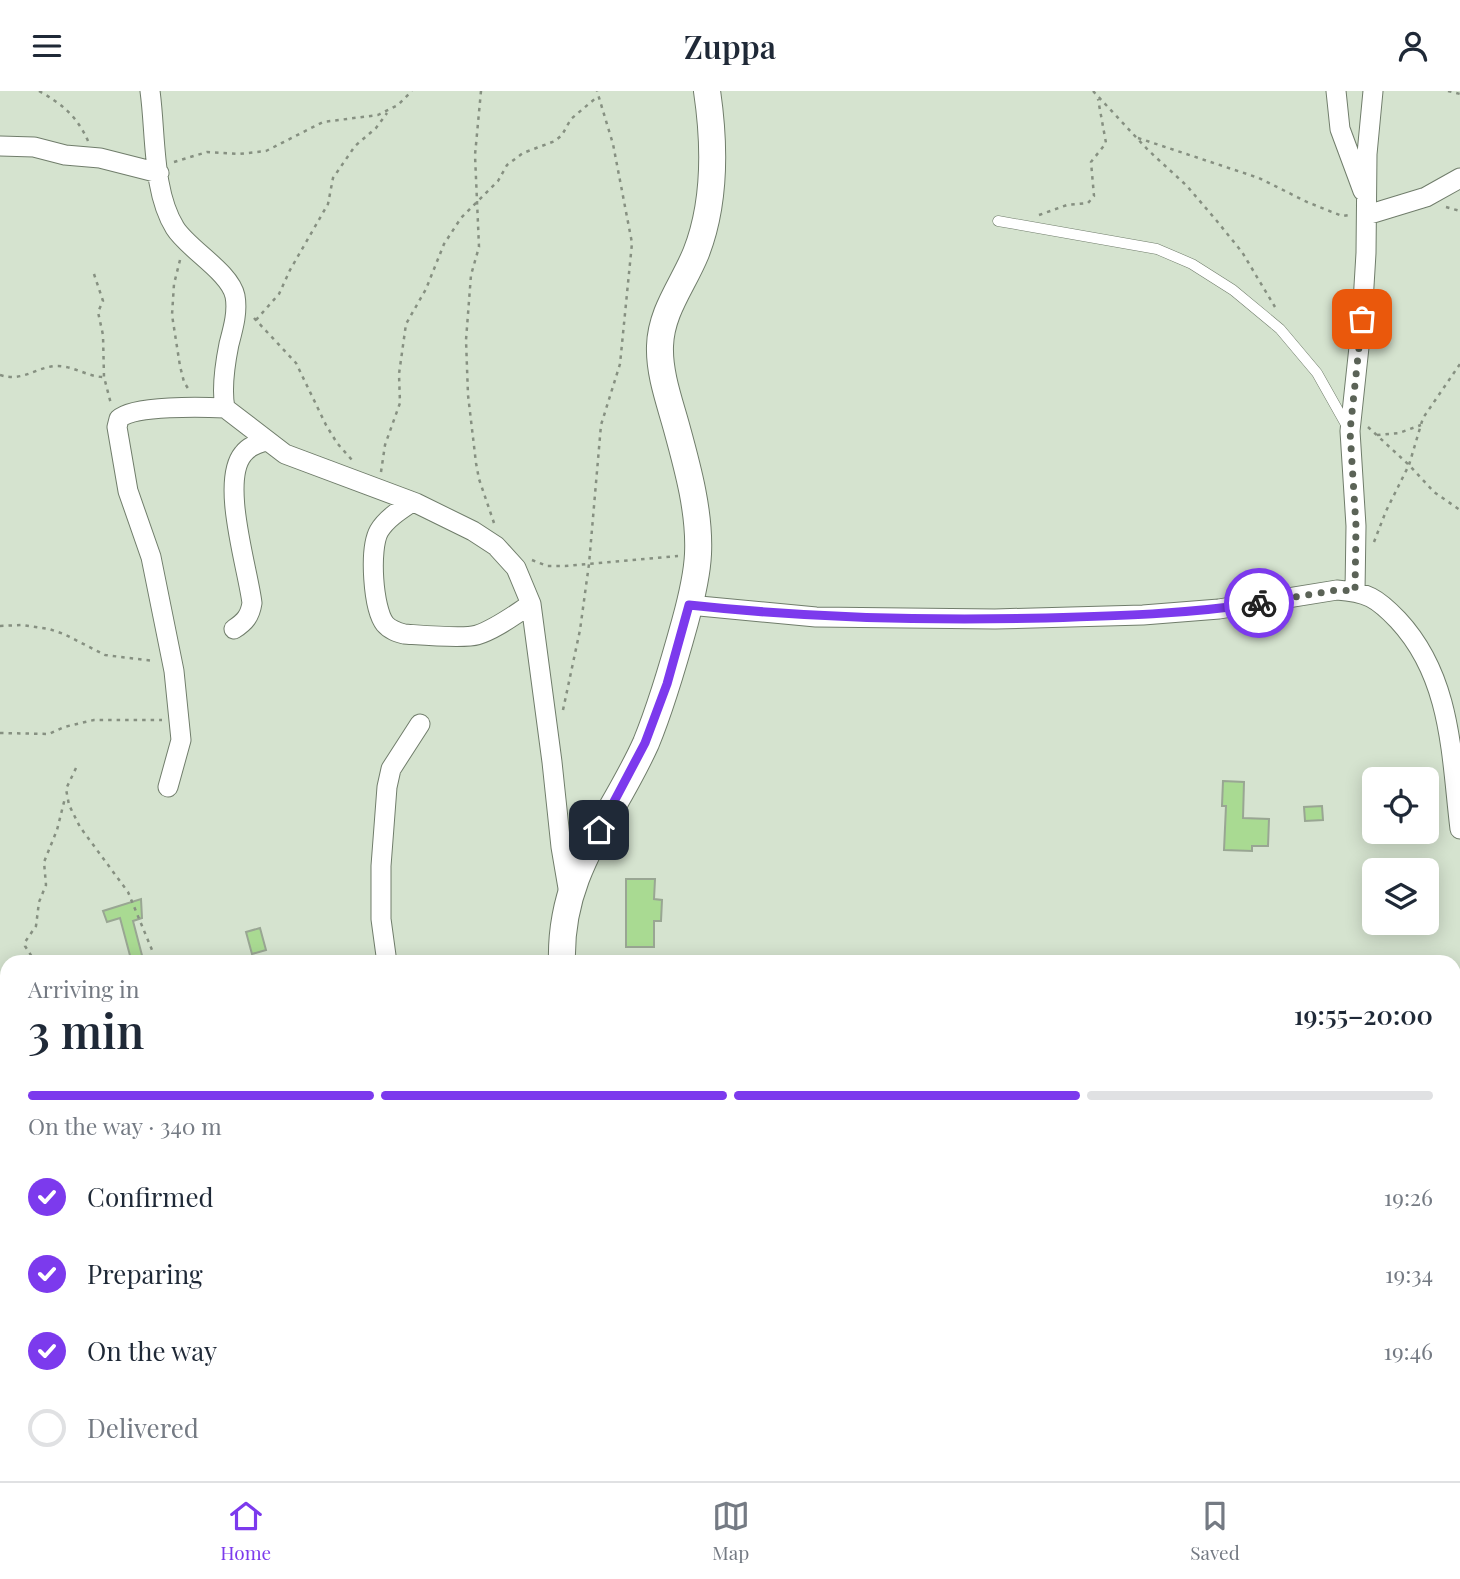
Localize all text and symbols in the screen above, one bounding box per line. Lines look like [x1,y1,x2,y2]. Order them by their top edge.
text: Zuppa [684,24,776,67]
icon: menu [28,27,66,65]
icon: person [1394,27,1432,65]
pin [1332,289,1392,349]
icon: bag [1343,300,1381,338]
courier [1224,568,1294,638]
icon: bike [1240,584,1278,622]
map controls [1362,767,1439,935]
button: locate [1362,767,1439,844]
pin [569,800,629,860]
icon: home [580,811,618,849]
button: layers [1362,858,1439,935]
text: Arriving in [28,973,140,1004]
text: 19:55–20:00 [1294,997,1433,1032]
text: 3 min [28,999,144,1061]
text: On the way · 340 m [28,1110,222,1141]
icon: check [28,1178,66,1216]
text: Confirmed [87,1179,214,1214]
text: 19:26 [1384,1181,1433,1212]
icon: check [28,1255,66,1293]
text: Preparing [87,1256,203,1291]
text: 19:34 [1385,1258,1433,1289]
icon: check [28,1332,66,1370]
text: On the way [87,1333,217,1368]
text: 19:46 [1383,1335,1433,1366]
text: Delivered [87,1410,199,1445]
tab: Home [220,1497,271,1565]
tab: Map [712,1497,750,1565]
tab: Saved [1190,1497,1240,1565]

